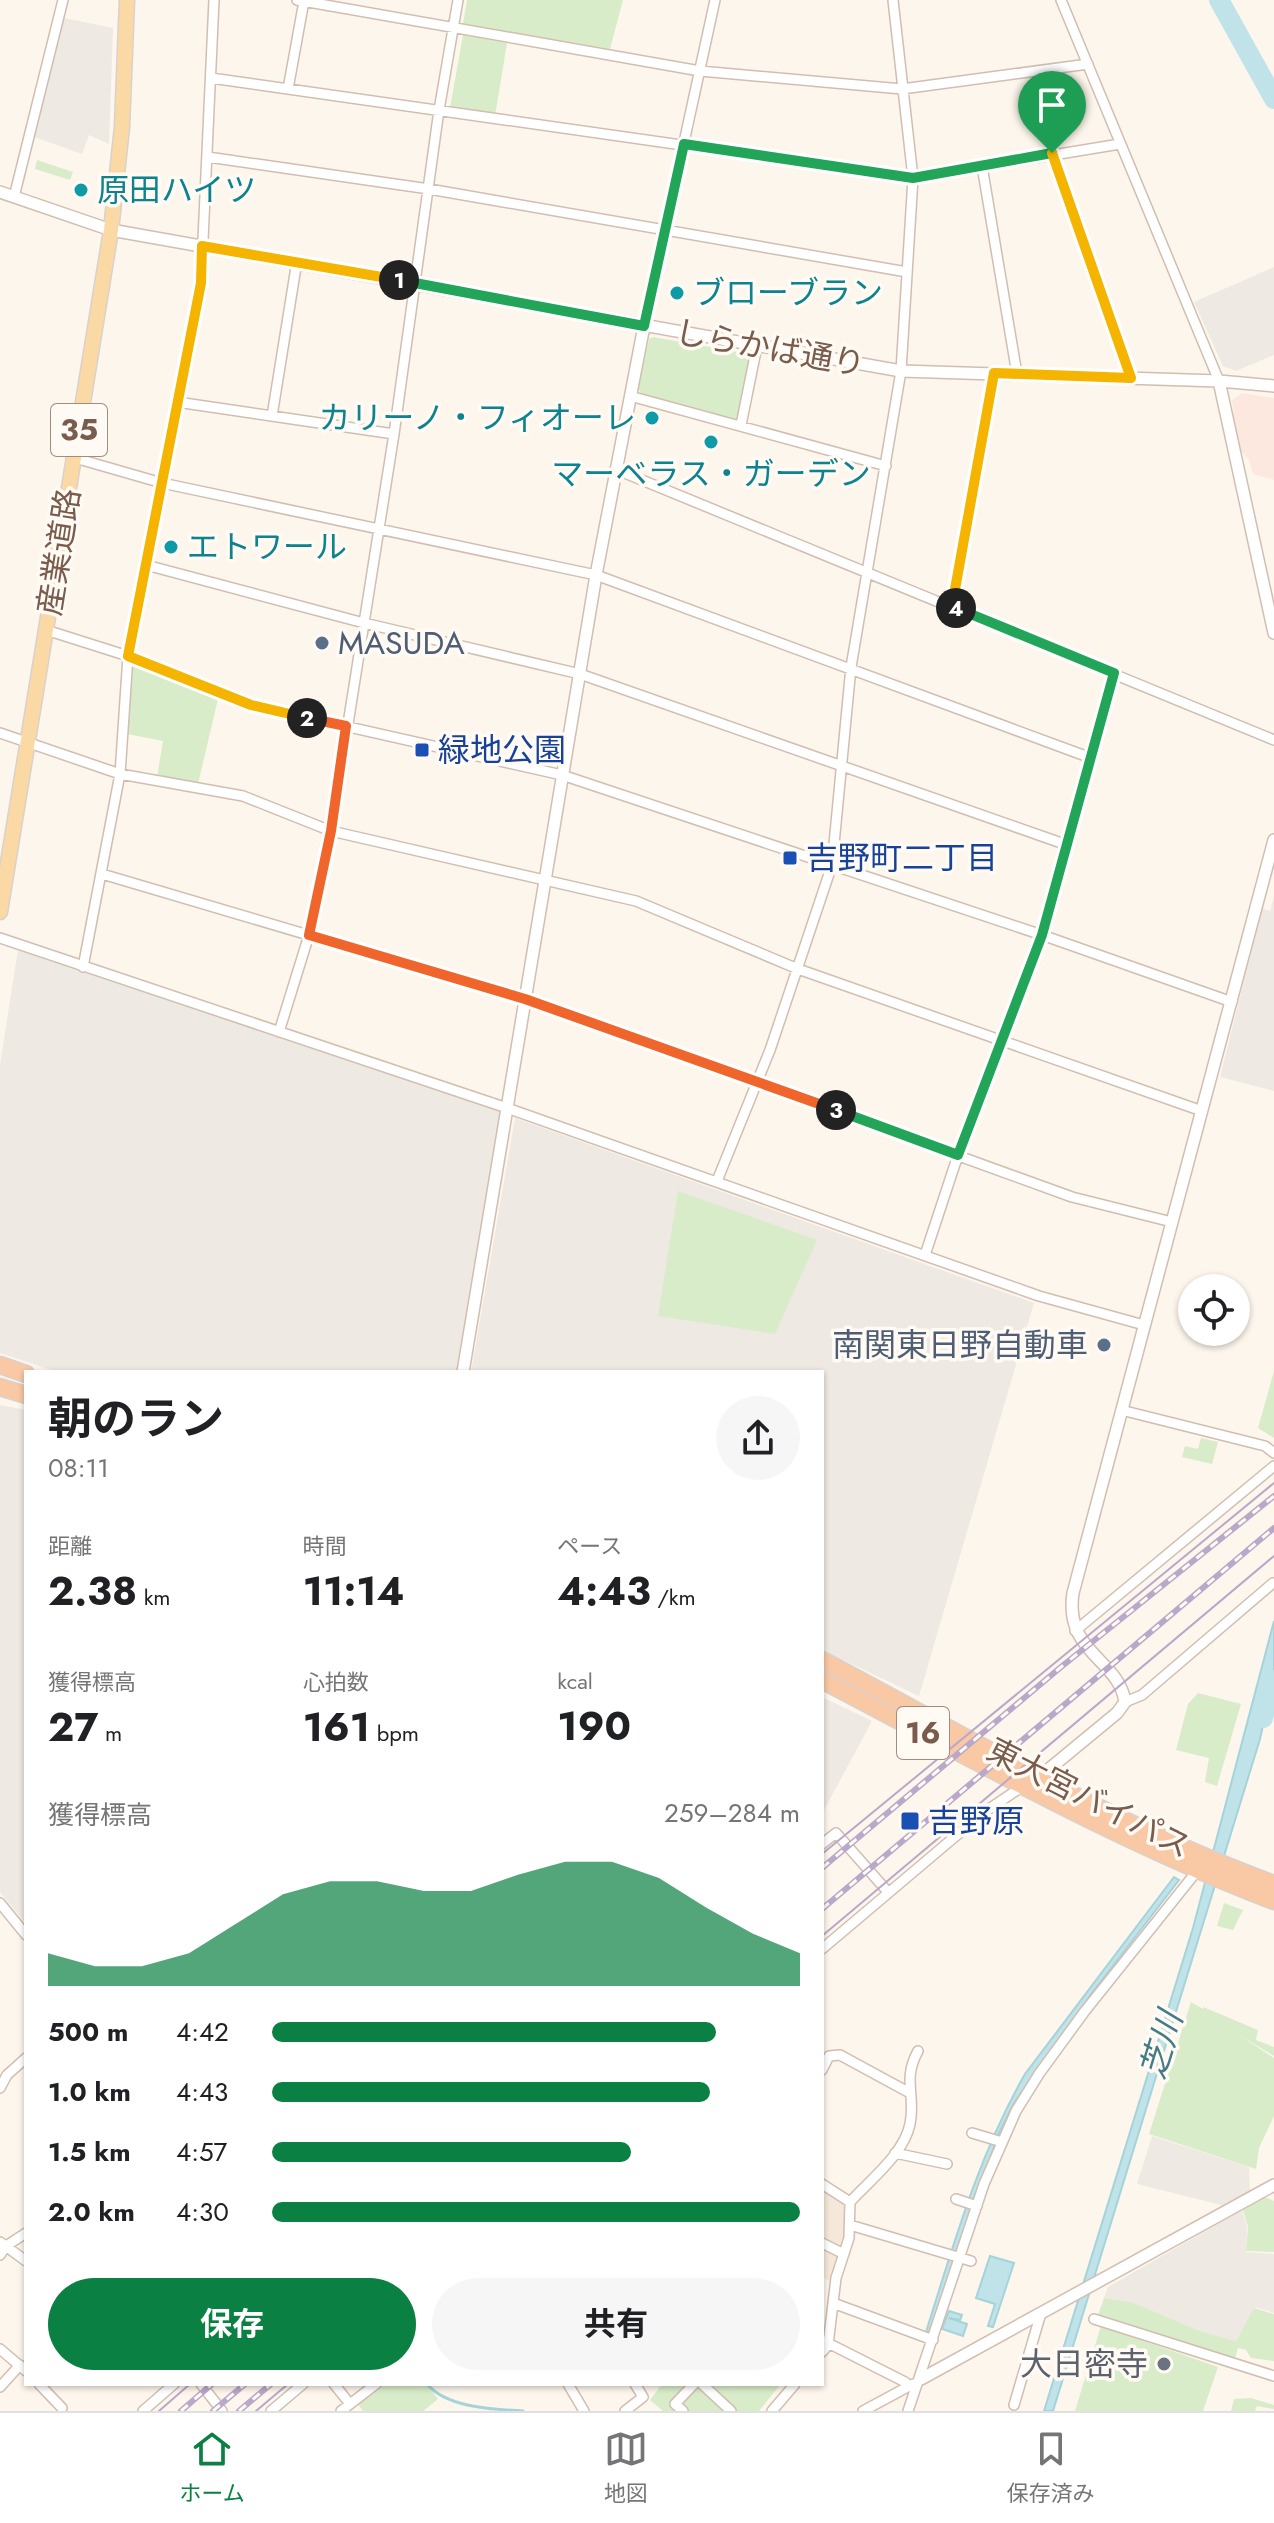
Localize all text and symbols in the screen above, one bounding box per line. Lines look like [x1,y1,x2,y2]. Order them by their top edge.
pin [1018,71,1086,153]
icon: arrive [1030,83,1074,127]
place label: 原田ハイツ [97,167,256,213]
marker: 原田ハイツ [72,181,90,199]
pin: 1 [379,260,419,300]
text: 1 [393,264,405,296]
place label: ブローブラン [693,270,883,316]
marker: ブローブラン [668,284,686,302]
street label: しらかば通り [671,309,869,387]
place label: カリーノ・フィオーレ [319,395,636,441]
road number: 35 [51,404,107,456]
marker: カリーノ・フィオーレ [643,409,661,427]
marker: マーベラス・ガーデン [702,433,720,451]
place label: マーベラス・ガーデン [551,451,871,497]
street label: 産業道路 [26,485,92,619]
place label: エトワール [187,524,347,570]
marker: エトワール [162,538,180,556]
pin: 4 [936,588,976,628]
text: 4 [948,592,964,624]
place label: MASUDA [338,620,465,666]
marker: MASUDA [313,634,331,652]
pin: 2 [287,698,327,738]
text: 2 [300,702,314,734]
place label: 緑地公園 [438,727,566,773]
marker: 緑地公園 [413,741,431,759]
place label: 吉野町二丁目 [806,835,998,881]
marker: 吉野町二丁目 [781,849,799,867]
pin: 3 [816,1090,856,1130]
text: 3 [829,1094,843,1126]
map controls [1178,1274,1250,1346]
button: locate [1178,1274,1250,1346]
place label: 南関東日野自動車 [832,1322,1088,1368]
marker: 南関東日野自動車 [1095,1336,1113,1354]
text: 朝のラン [48,1387,224,1451]
button: share [716,1396,800,1480]
text: 08:11 [48,1449,109,1487]
text: 距離 [48,1530,92,1562]
text: 時間 [303,1530,347,1562]
text: ペース [557,1530,622,1562]
text: 2.38 [48,1562,137,1620]
text: 11:14 [303,1562,405,1620]
text: 4:43 [557,1562,651,1620]
text: km [137,1581,171,1613]
text: /km [651,1581,696,1613]
text: kcal [557,1665,593,1697]
text: 獲得標高 [48,1666,136,1698]
text: 心拍数 [303,1666,369,1698]
text: 190 [557,1697,631,1755]
text: 27 [48,1698,98,1756]
text: 161 [303,1698,370,1756]
road number: 16 [897,1707,949,1759]
text: m [98,1717,122,1749]
text: bpm [370,1717,419,1749]
street label: 東大宮バイパス [979,1727,1199,1869]
text: 259–284 m [664,1794,800,1832]
text: 獲得標高 [48,1796,152,1834]
place label: 吉野原 [928,1798,1024,1844]
marker: 吉野原 [899,1810,921,1832]
water label: 芝川 [1128,2003,1196,2085]
text: 500 m [48,2013,128,2051]
text: 4:42 [176,2013,229,2051]
text: 1.0 km [48,2073,131,2111]
text: 4:43 [176,2073,228,2111]
text: 1.5 km [48,2133,131,2171]
text: 4:57 [176,2133,227,2171]
text: 2.0 km [48,2193,135,2231]
text: 4:30 [176,2193,229,2231]
button: 保存 [48,2278,416,2370]
button: 共有 [432,2278,800,2370]
place label: 大日密寺 [1020,2341,1148,2387]
marker: 大日密寺 [1155,2355,1173,2373]
tab: ホーム [179,2427,245,2509]
tab: 地図 [604,2427,648,2509]
tab: 保存済み [1007,2427,1095,2509]

